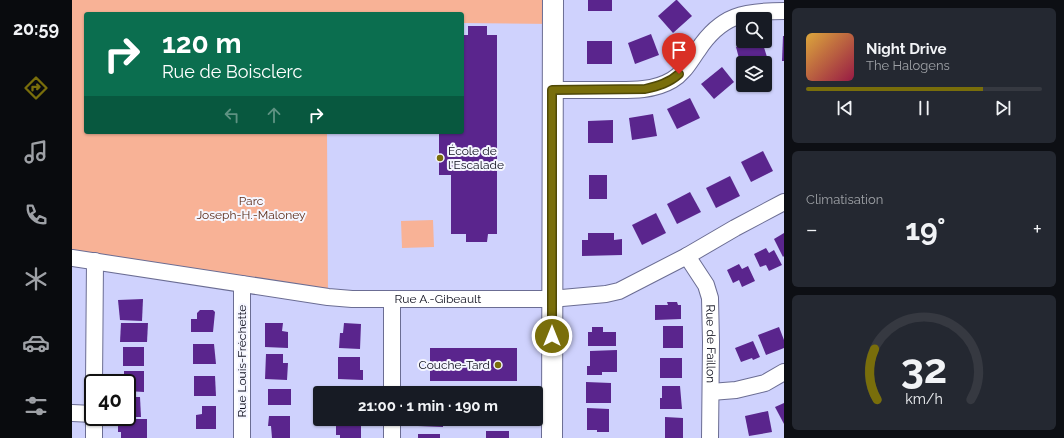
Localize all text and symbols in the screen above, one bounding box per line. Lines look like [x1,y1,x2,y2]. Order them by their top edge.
map controls [736,12,772,92]
button: search [736,12,772,48]
text: 20:59 [13,18,59,39]
text: 120 m [162,27,242,60]
icon: right [96,28,148,80]
pin [662,33,696,74]
icon: arrive [668,39,690,61]
text: Night Drive [866,40,946,58]
button: layers [736,56,772,92]
text: The Halogens [866,58,950,73]
text: Rue de Boisclerc [162,61,302,82]
icon: directions [22,74,50,102]
icon: previous [834,97,856,119]
icon: pause [913,97,935,119]
icon: next [992,97,1014,119]
icon: left [221,104,243,126]
icon: ahead [263,104,285,126]
icon: right [305,104,327,126]
icon: music [22,138,50,166]
place label: École de l'Escalade [448,144,504,172]
marker: École de l'Escalade [435,153,445,163]
text: Climatisation [806,192,883,207]
park label: Parc Joseph-H.-Maloney [196,194,306,222]
icon: phone [22,201,50,229]
text: 19° [905,212,945,247]
text: − [806,216,818,242]
text: + [1033,216,1042,242]
icon: climate [22,265,50,293]
street label: Rue A.-Gibeault [395,292,481,306]
street label: Rue de Faillon [703,304,718,383]
street label: Rue Louis-Fréchette [235,305,249,417]
position arrow [531,315,573,357]
icon: car [22,329,50,357]
text: 32 [901,344,947,393]
place label: Couche-Tard [418,358,490,372]
marker: Couche-Tard [493,360,503,370]
speed limit sign: 40 [84,374,136,426]
text: km/h [905,391,943,407]
icon: filters [22,392,50,420]
text: 21:00 · 1 min · 190 m [358,397,498,415]

